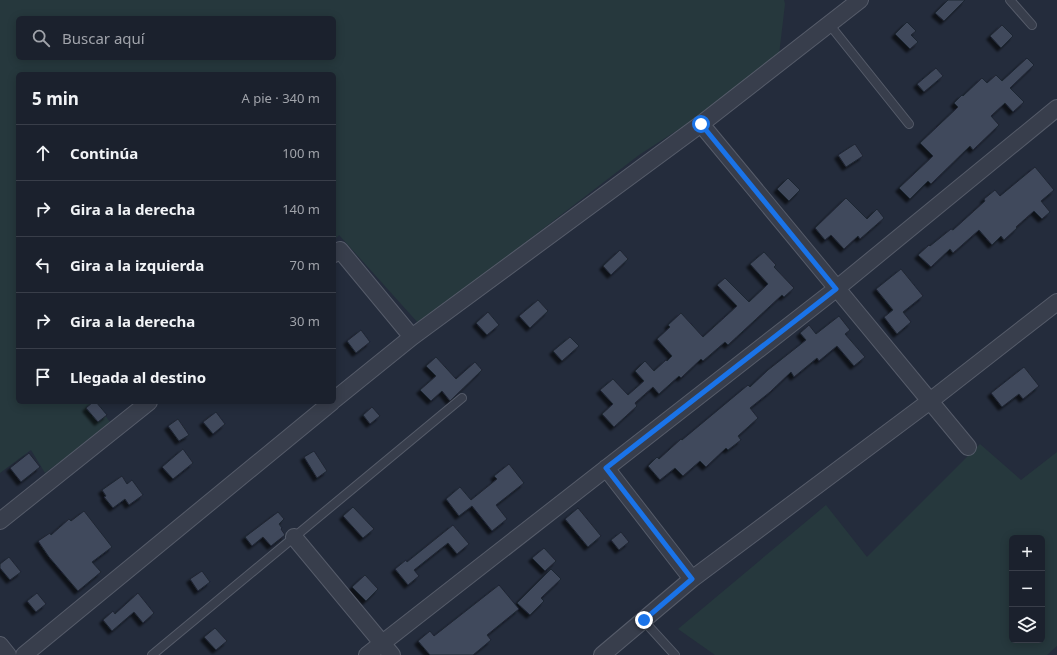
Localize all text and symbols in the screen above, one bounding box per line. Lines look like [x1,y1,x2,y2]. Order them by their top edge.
search box [16,16,336,60]
icon: search [30,27,52,49]
text: Buscar aquí [62,28,145,48]
text: 5 min [32,87,79,110]
text: A pie · 340 m [242,89,320,107]
route start [692,115,710,133]
icon: ahead [32,142,54,164]
text: Continúa [70,143,138,163]
text: 100 m [282,144,320,162]
icon: right [32,198,54,220]
text: Gira a la derecha [70,199,195,219]
text: 140 m [282,200,320,218]
icon: left [32,254,54,276]
text: Gira a la izquierda [70,255,204,275]
text: 70 m [290,256,320,274]
icon: right [32,310,54,332]
text: Gira a la derecha [70,311,195,331]
text: 30 m [290,312,320,330]
icon: arrive [32,366,54,388]
text: Llegada al destino [70,367,206,387]
map controls [1009,535,1045,643]
button: + [1009,535,1045,571]
button: − [1009,571,1045,607]
button: layers [1009,607,1045,643]
route end [635,611,653,629]

